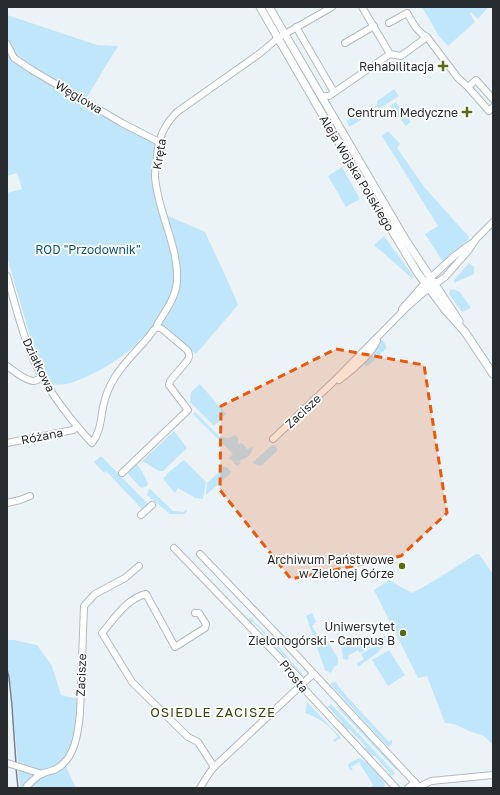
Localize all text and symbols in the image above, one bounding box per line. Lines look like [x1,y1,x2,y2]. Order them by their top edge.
place label: Rehabilitacja [359,59,434,74]
marker: Rehabilitacja [437,60,449,72]
street label: Węglowa [53,77,105,117]
place label: Centrum Medyczne [347,105,458,120]
marker: Centrum Medyczne [461,106,473,118]
street label: Aleja Wojska Polskiego [316,112,398,234]
street label: Kręta [149,137,169,171]
park label: ROD "Przodownik" [35,242,141,257]
street label: Działkowa [19,335,59,395]
street label: Zacisze [282,391,324,431]
street label: Różana [20,425,64,447]
place label: Archiwum Państwowe w Zielonej Górze [267,552,394,581]
marker: Archiwum Państwowe w Zielonej Górze [397,561,407,571]
place label: Uniwersytet Zielonogórski - Campus B [248,619,395,648]
marker: Uniwersytet Zielonogórski - Campus B [398,628,408,638]
street label: Zacisze [73,653,89,697]
street label: Prosta [276,657,312,695]
district label: OSIEDLE ZACISZE [150,704,276,720]

